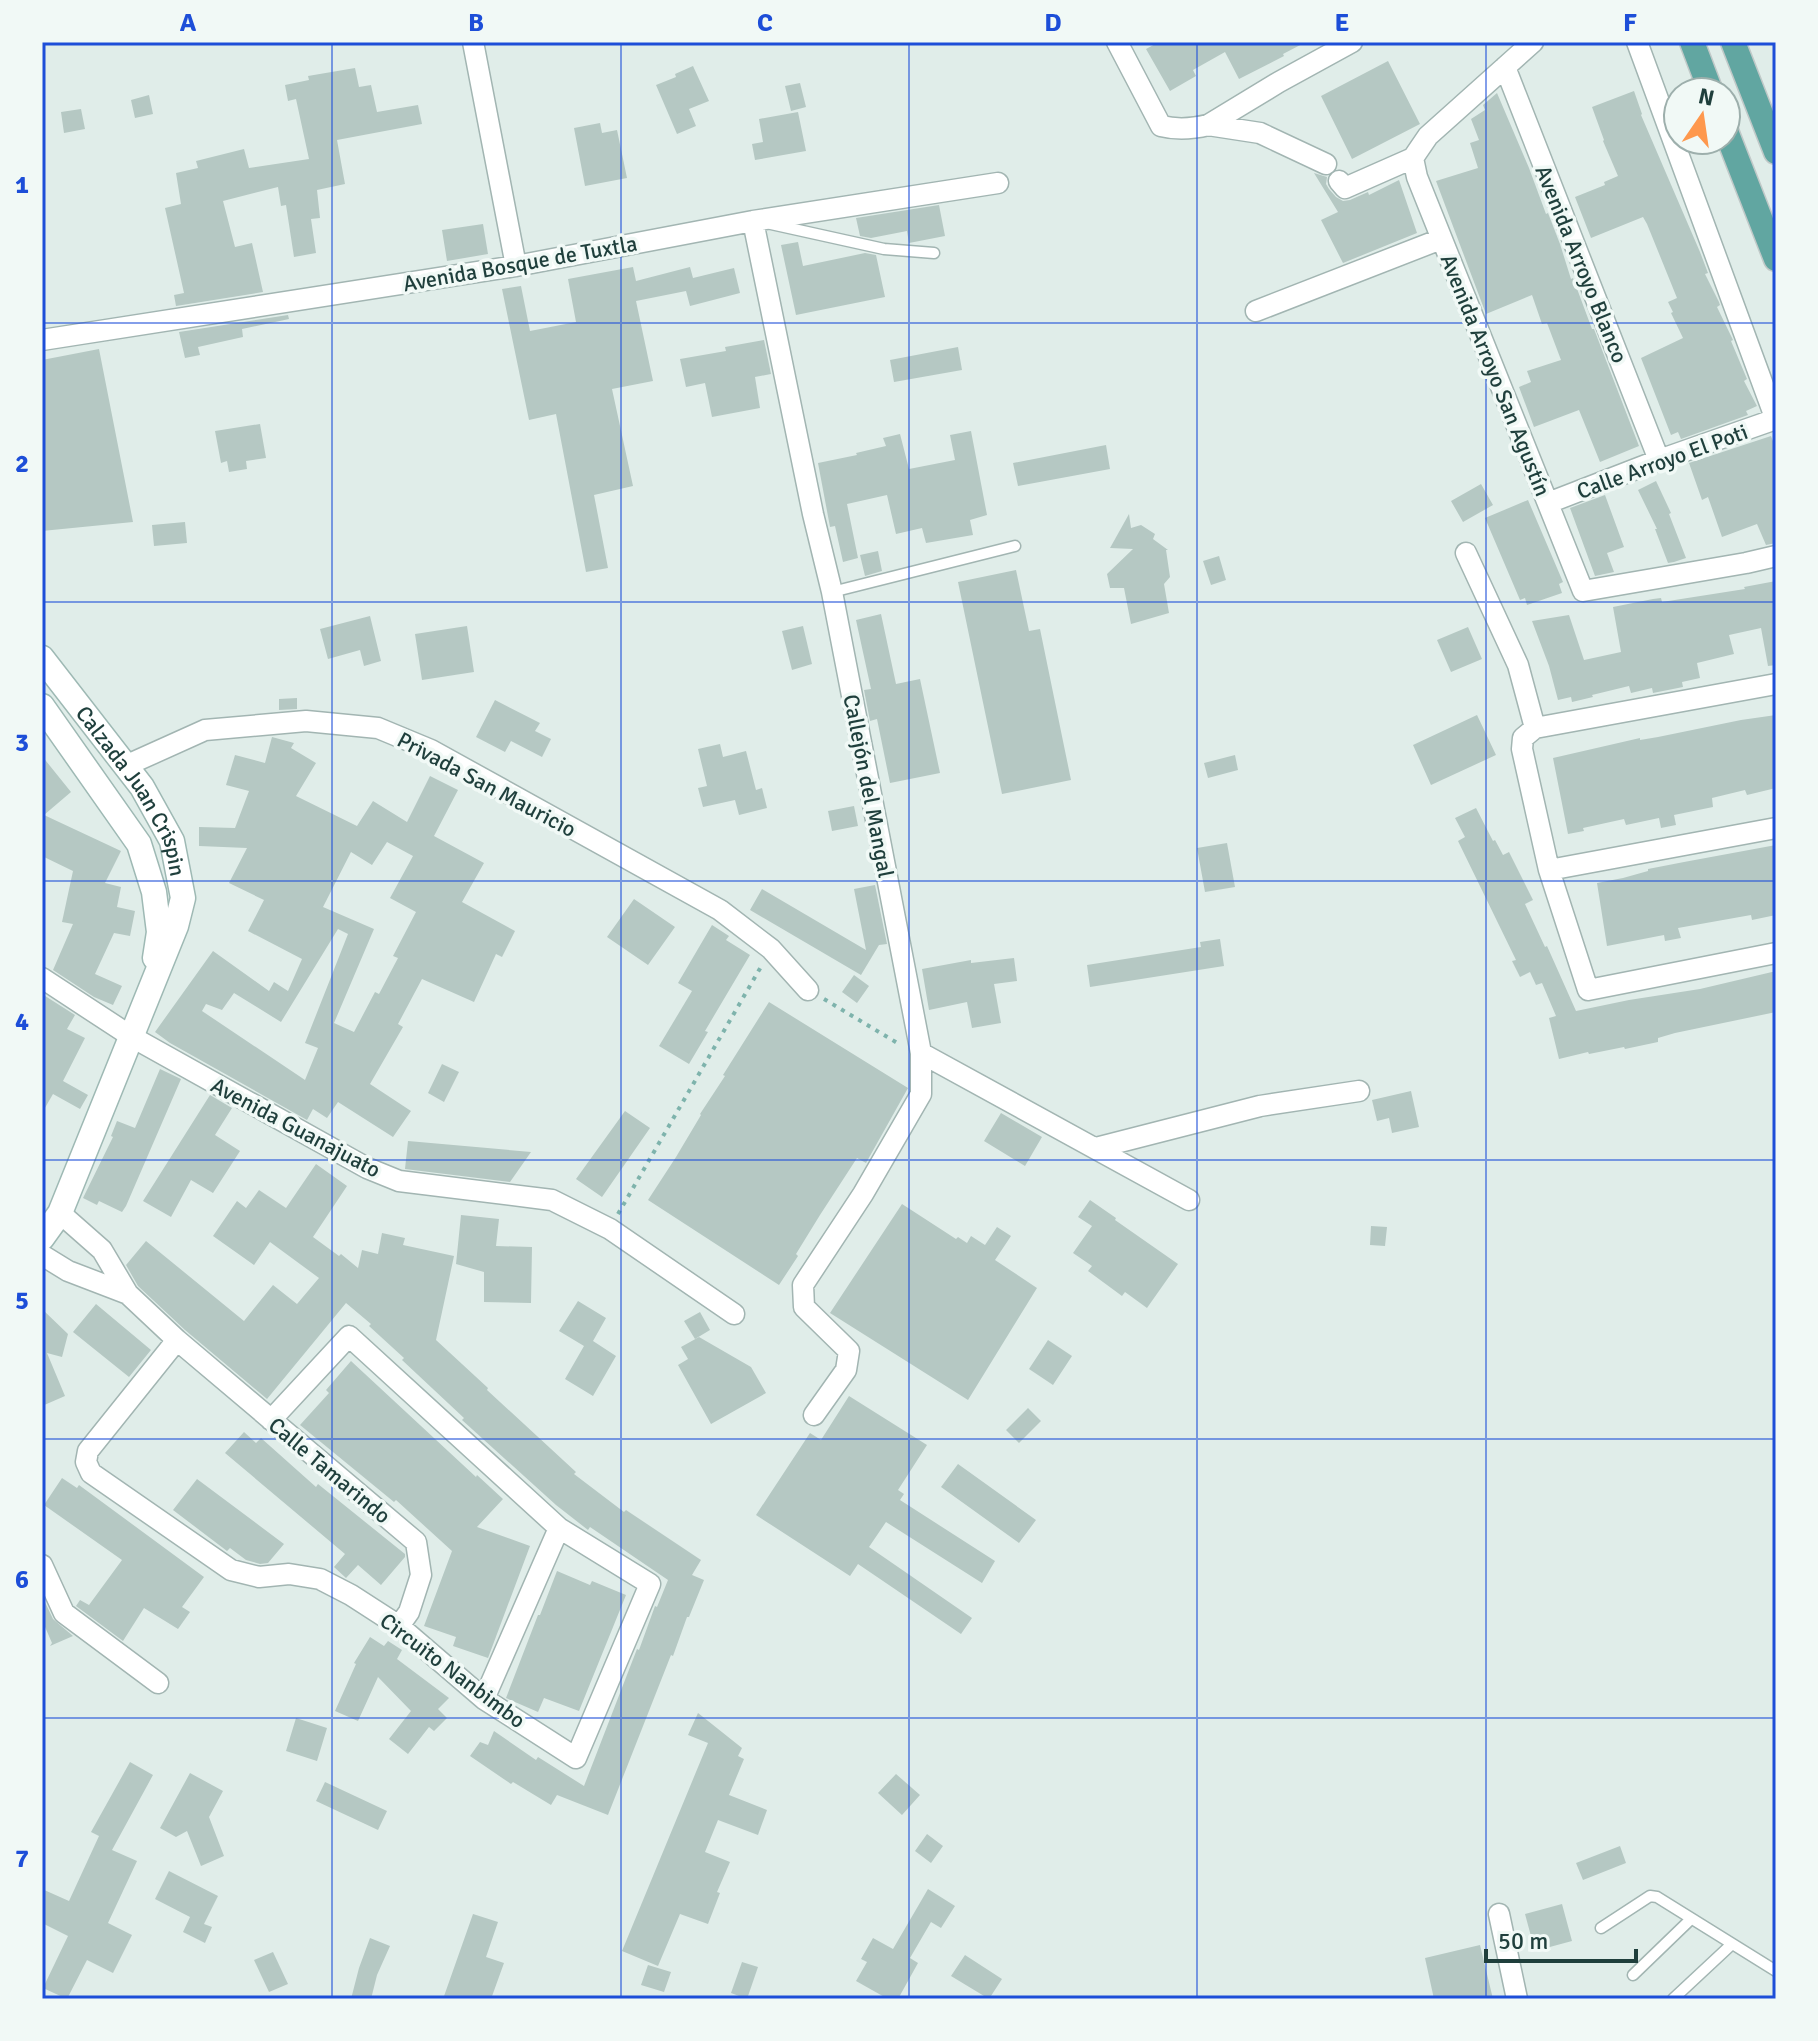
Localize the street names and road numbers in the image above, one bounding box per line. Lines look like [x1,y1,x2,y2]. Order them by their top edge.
street label: Avenida Arroyo Blanco [1530,161,1634,367]
street label: Avenida Bosque de Tuxtla [401,230,639,297]
street label: Avenida Arroyo San Agustín [1435,250,1557,500]
street label: Calle Arroyo El Poti [1573,418,1751,505]
street label: Callejón del Mangal [837,692,900,880]
street label: Calzada Juan Crispin [70,700,191,878]
street label: Privada San Mauricio [393,726,581,843]
street label: Avenida Guanajuato [206,1071,385,1183]
street label: Calle Tamarindo [263,1411,396,1529]
street label: Circuito Nanbimbo [375,1607,531,1734]

